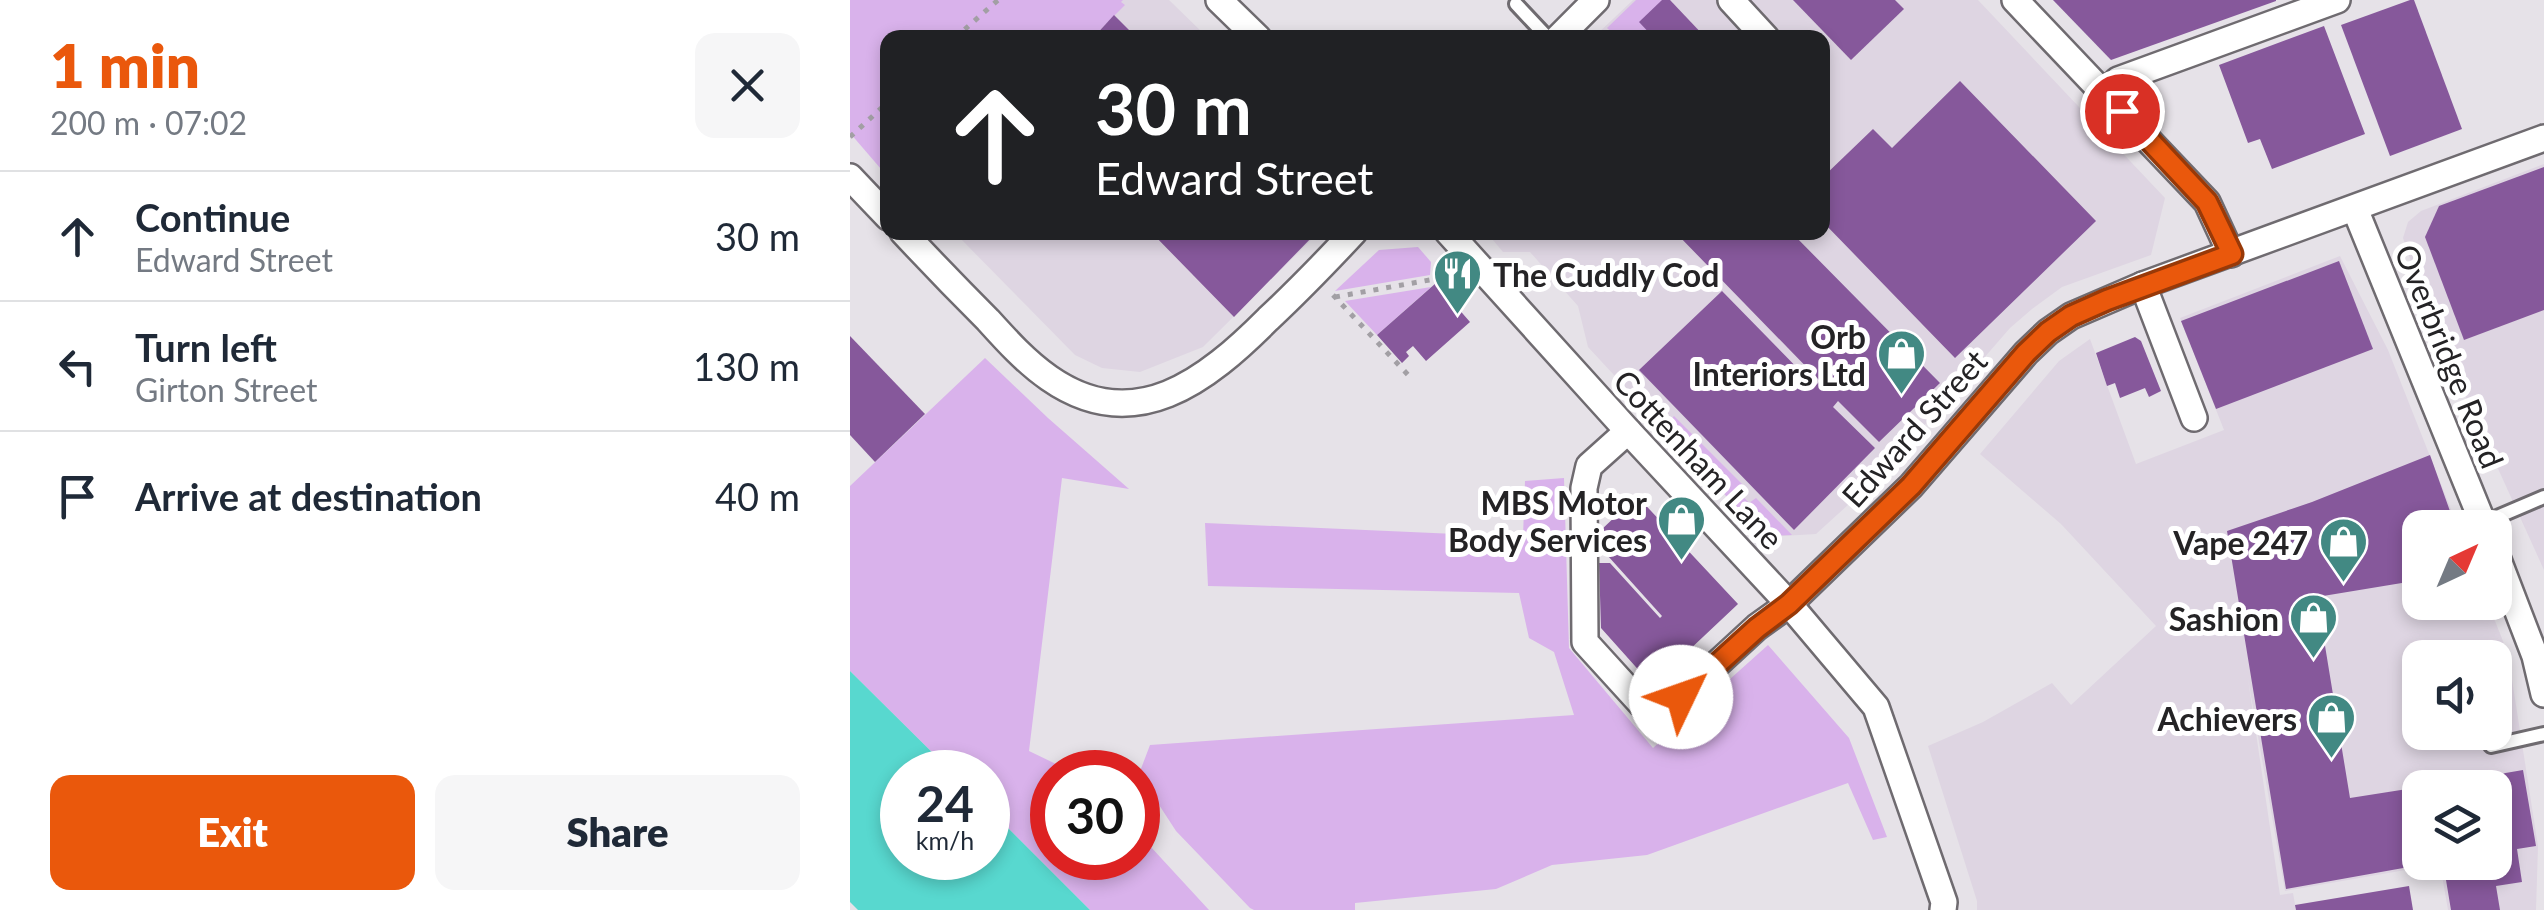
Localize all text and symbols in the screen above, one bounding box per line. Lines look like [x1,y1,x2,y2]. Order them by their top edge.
text: 1 min [50,29,200,101]
button: close [695,33,800,138]
text: 30 m [1095,66,1252,150]
pin [2080,69,2165,154]
icon: ahead [930,70,1060,200]
icon: arrive [2095,84,2150,139]
text: 200 m · 07:02 [50,103,247,142]
text: Edward Street [1095,151,1373,205]
text: Continue [135,194,290,240]
icon: ahead [50,209,105,264]
text: 30 m [715,213,800,259]
street label: Overbridge Road [2387,238,2513,474]
text: Edward Street [135,240,333,279]
restaurant icon: The Cuddly Cod [1432,248,1484,316]
place label: The Cuddly Cod [1493,255,1719,294]
place label: Orb Interiors Ltd [1693,317,1866,393]
text: Turn left [135,324,277,370]
shop icon: Orb Interiors Ltd [1875,328,1927,396]
icon: left [50,339,105,394]
street label: Edward Street [1833,341,1995,515]
text: 130 m [693,343,800,389]
street label: Cottenham Lane [1606,361,1792,557]
text: Girton Street [135,370,317,409]
icon: arrive [50,469,105,524]
text: Arrive at destination [135,473,482,519]
text: 40 m [715,473,800,519]
place label: MBS Motor Body Services [1448,483,1647,559]
shop icon: MBS Motor Body Services [1656,494,1708,562]
north arrow [2402,510,2512,620]
map controls [2402,510,2512,880]
shop icon: Vape 247 [2317,516,2369,584]
place label: Vape 247 [2172,523,2308,562]
shop icon: Sashion [2288,592,2340,660]
place label: Sashion [2169,599,2279,638]
button: sound [2402,640,2512,750]
position arrow [1629,645,1733,749]
shop icon: Achievers [2306,692,2358,760]
place label: Achievers [2157,699,2297,738]
speed limit sign: 30 [1030,750,1160,880]
button: layers [2402,770,2512,880]
text: 24 [916,773,974,833]
button: Exit [50,775,415,890]
button: Share [435,775,800,890]
text: km/h [916,825,974,855]

